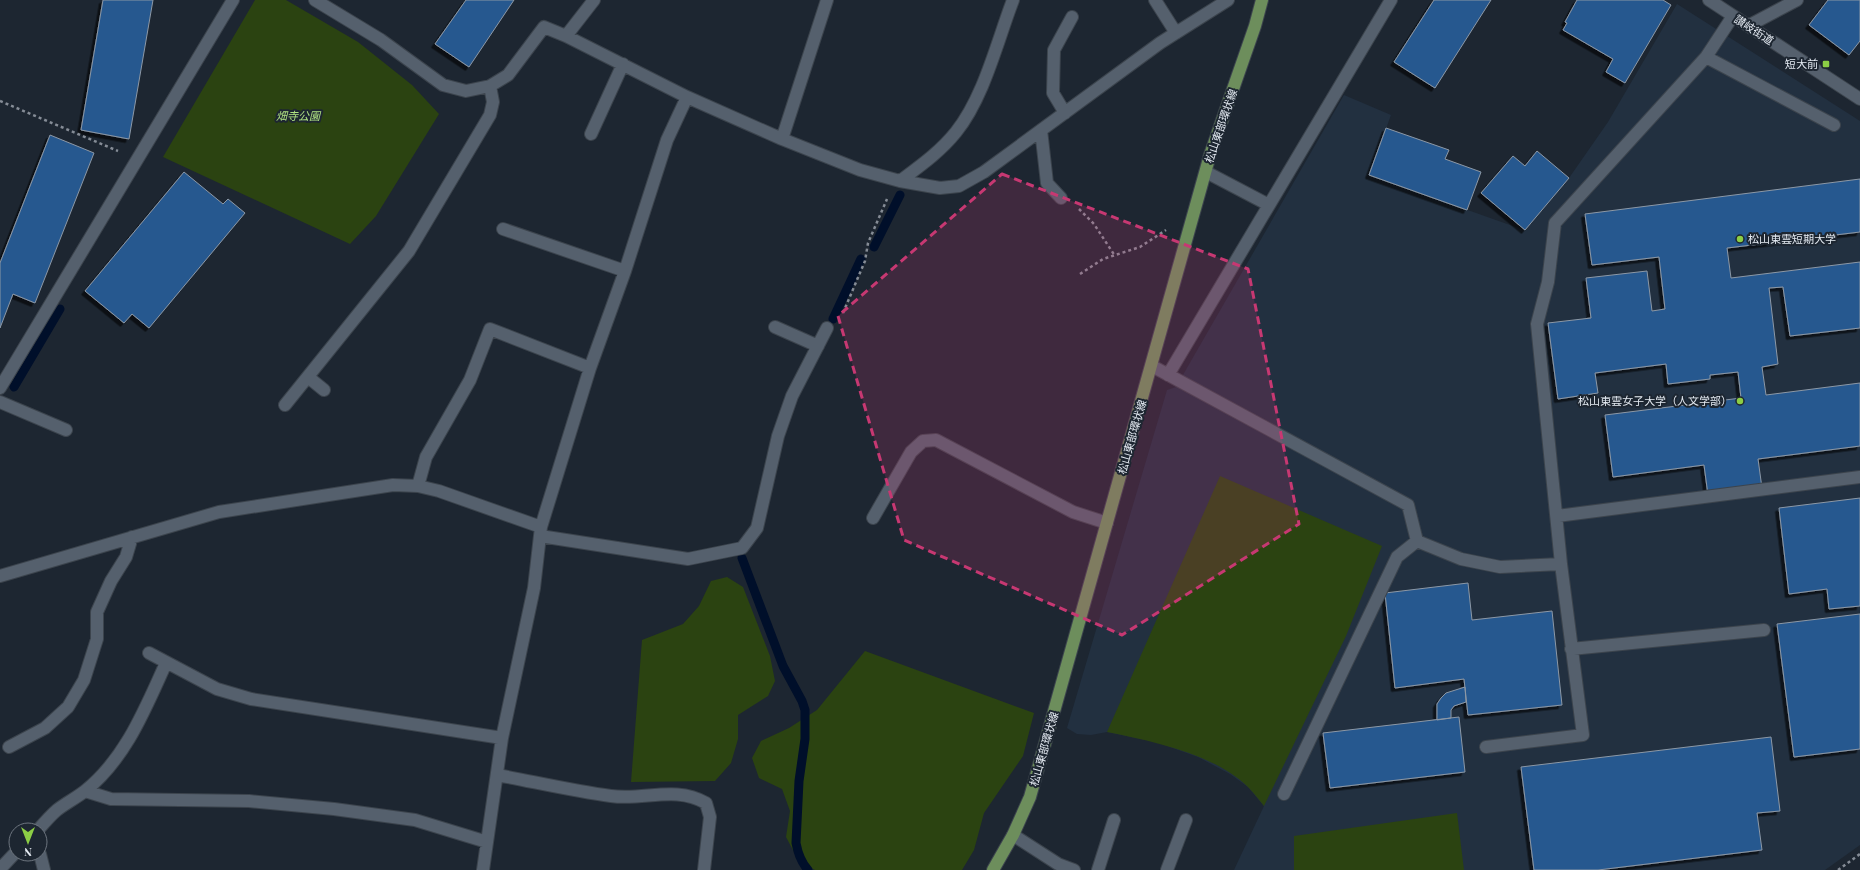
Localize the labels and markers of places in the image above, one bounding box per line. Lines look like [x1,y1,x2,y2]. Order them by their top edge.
place label: 短大前 [1785,56,1818,71]
marker: 短大前 [1821,59,1831,69]
place label: 松山東雲短期大学 [1748,231,1836,246]
marker: 松山東雲短期大学 [1735,234,1745,244]
place label: 松山東雲女子大学（人文学部） [1578,393,1732,408]
marker: 松山東雲女子大学（人文学部） [1735,396,1745,406]

